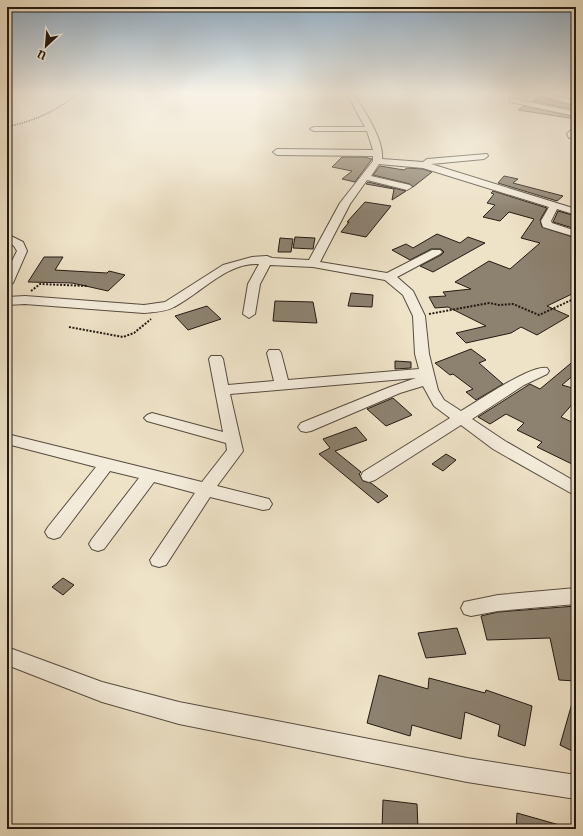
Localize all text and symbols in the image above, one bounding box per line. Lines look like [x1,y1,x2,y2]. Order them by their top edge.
north arrow [26,26,66,66]
text: U [35,47,49,63]

